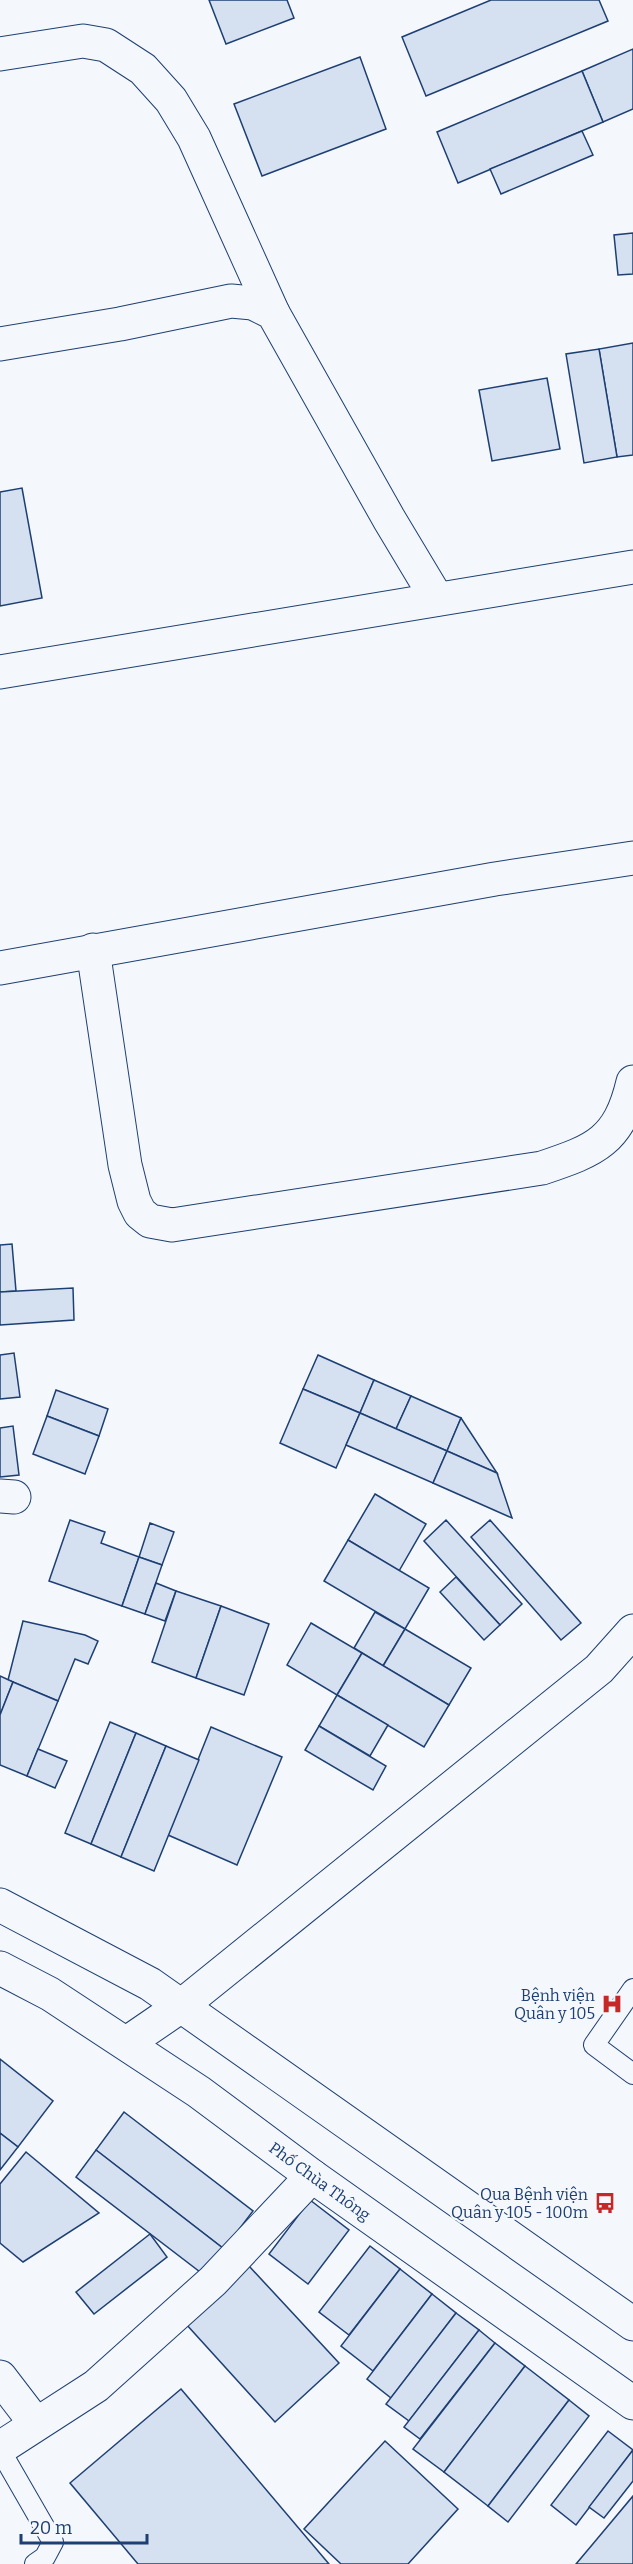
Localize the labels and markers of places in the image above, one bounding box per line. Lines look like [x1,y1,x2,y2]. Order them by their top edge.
place label: Bệnh viện Quân y 105 [514,1986,595,2023]
hospital icon: Bệnh viện Quân y 105 [600,1992,624,2016]
place label: Qua Bệnh viện Quân y 105 - 100m [451,2185,588,2222]
bus stop icon: Qua Bệnh viện Quân y 105 - 100m [593,2191,617,2215]

